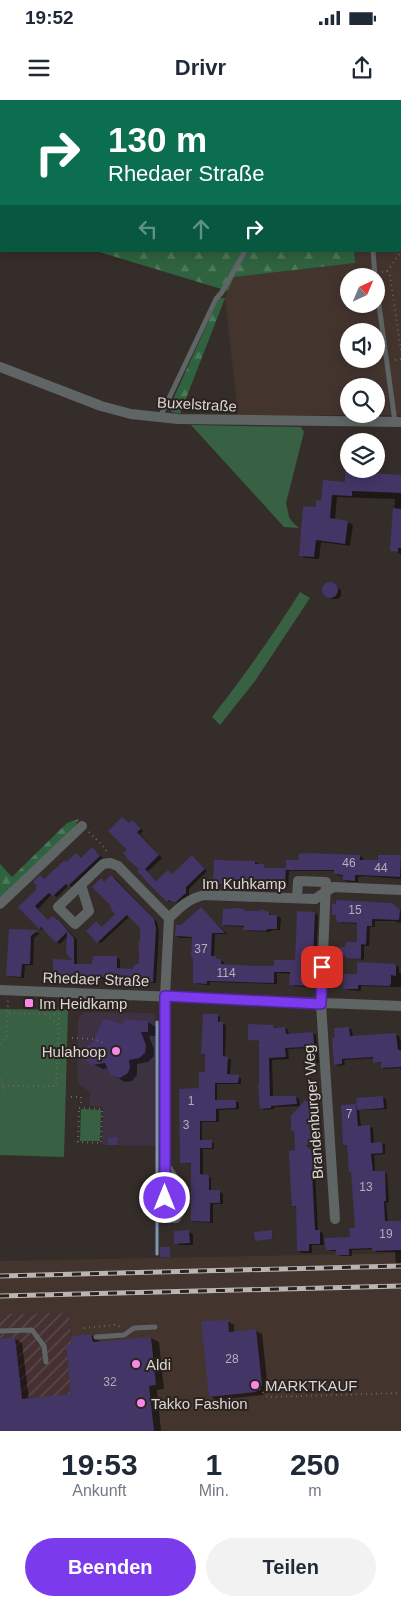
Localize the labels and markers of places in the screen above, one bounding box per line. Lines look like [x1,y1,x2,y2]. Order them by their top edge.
pin [301,946,343,988]
place label: Im Heidkamp [39,995,127,1012]
marker: Im Heidkamp [23,997,35,1009]
place label: Hulahoop [42,1043,106,1060]
marker: Hulahoop [110,1045,122,1057]
place label: Aldi [146,1356,171,1373]
marker: Aldi [130,1358,142,1370]
place label: MARKTKAUF [265,1377,358,1394]
marker: MARKTKAUF [249,1379,261,1391]
place label: Takko Fashion [151,1395,248,1412]
marker: Takko Fashion [135,1397,147,1409]

